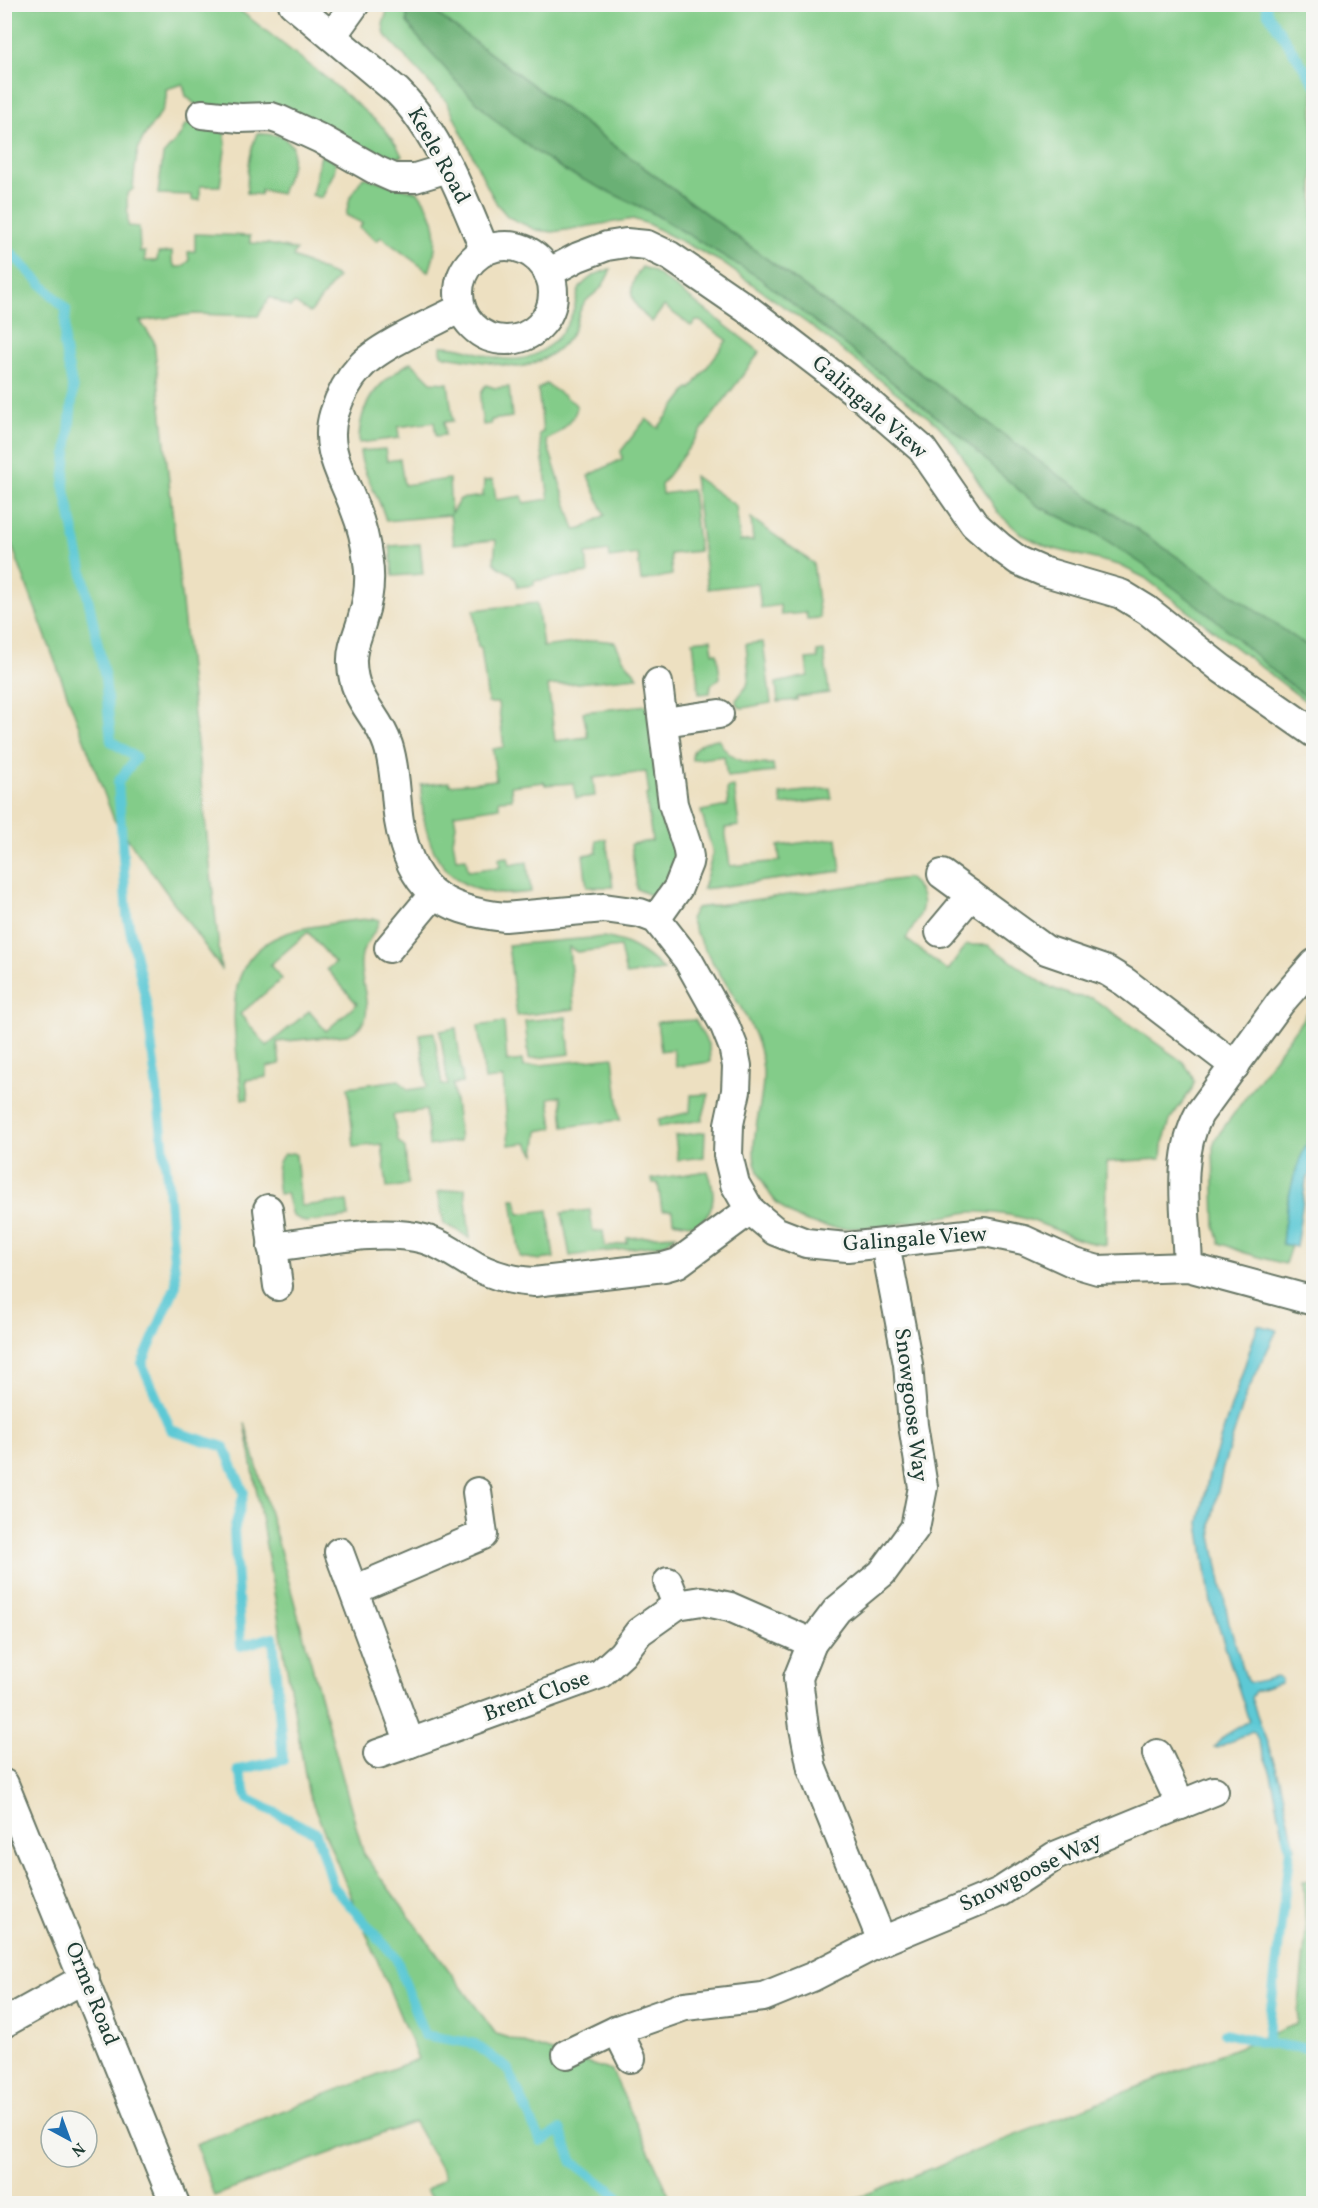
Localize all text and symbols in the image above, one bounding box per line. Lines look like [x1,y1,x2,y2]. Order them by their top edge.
street label: Keele Road [399,102,477,210]
street label: Galingale View [804,349,934,467]
street label: Galingale View [842,1220,988,1260]
street label: Snowgoose Way [885,1326,935,1484]
street label: Brent Close [479,1663,595,1731]
street label: Snowgoose Way [955,1825,1107,1921]
street label: Orme Road [56,1938,126,2050]
north arrow [39,2109,99,2169]
text: N [66,2137,89,2161]

